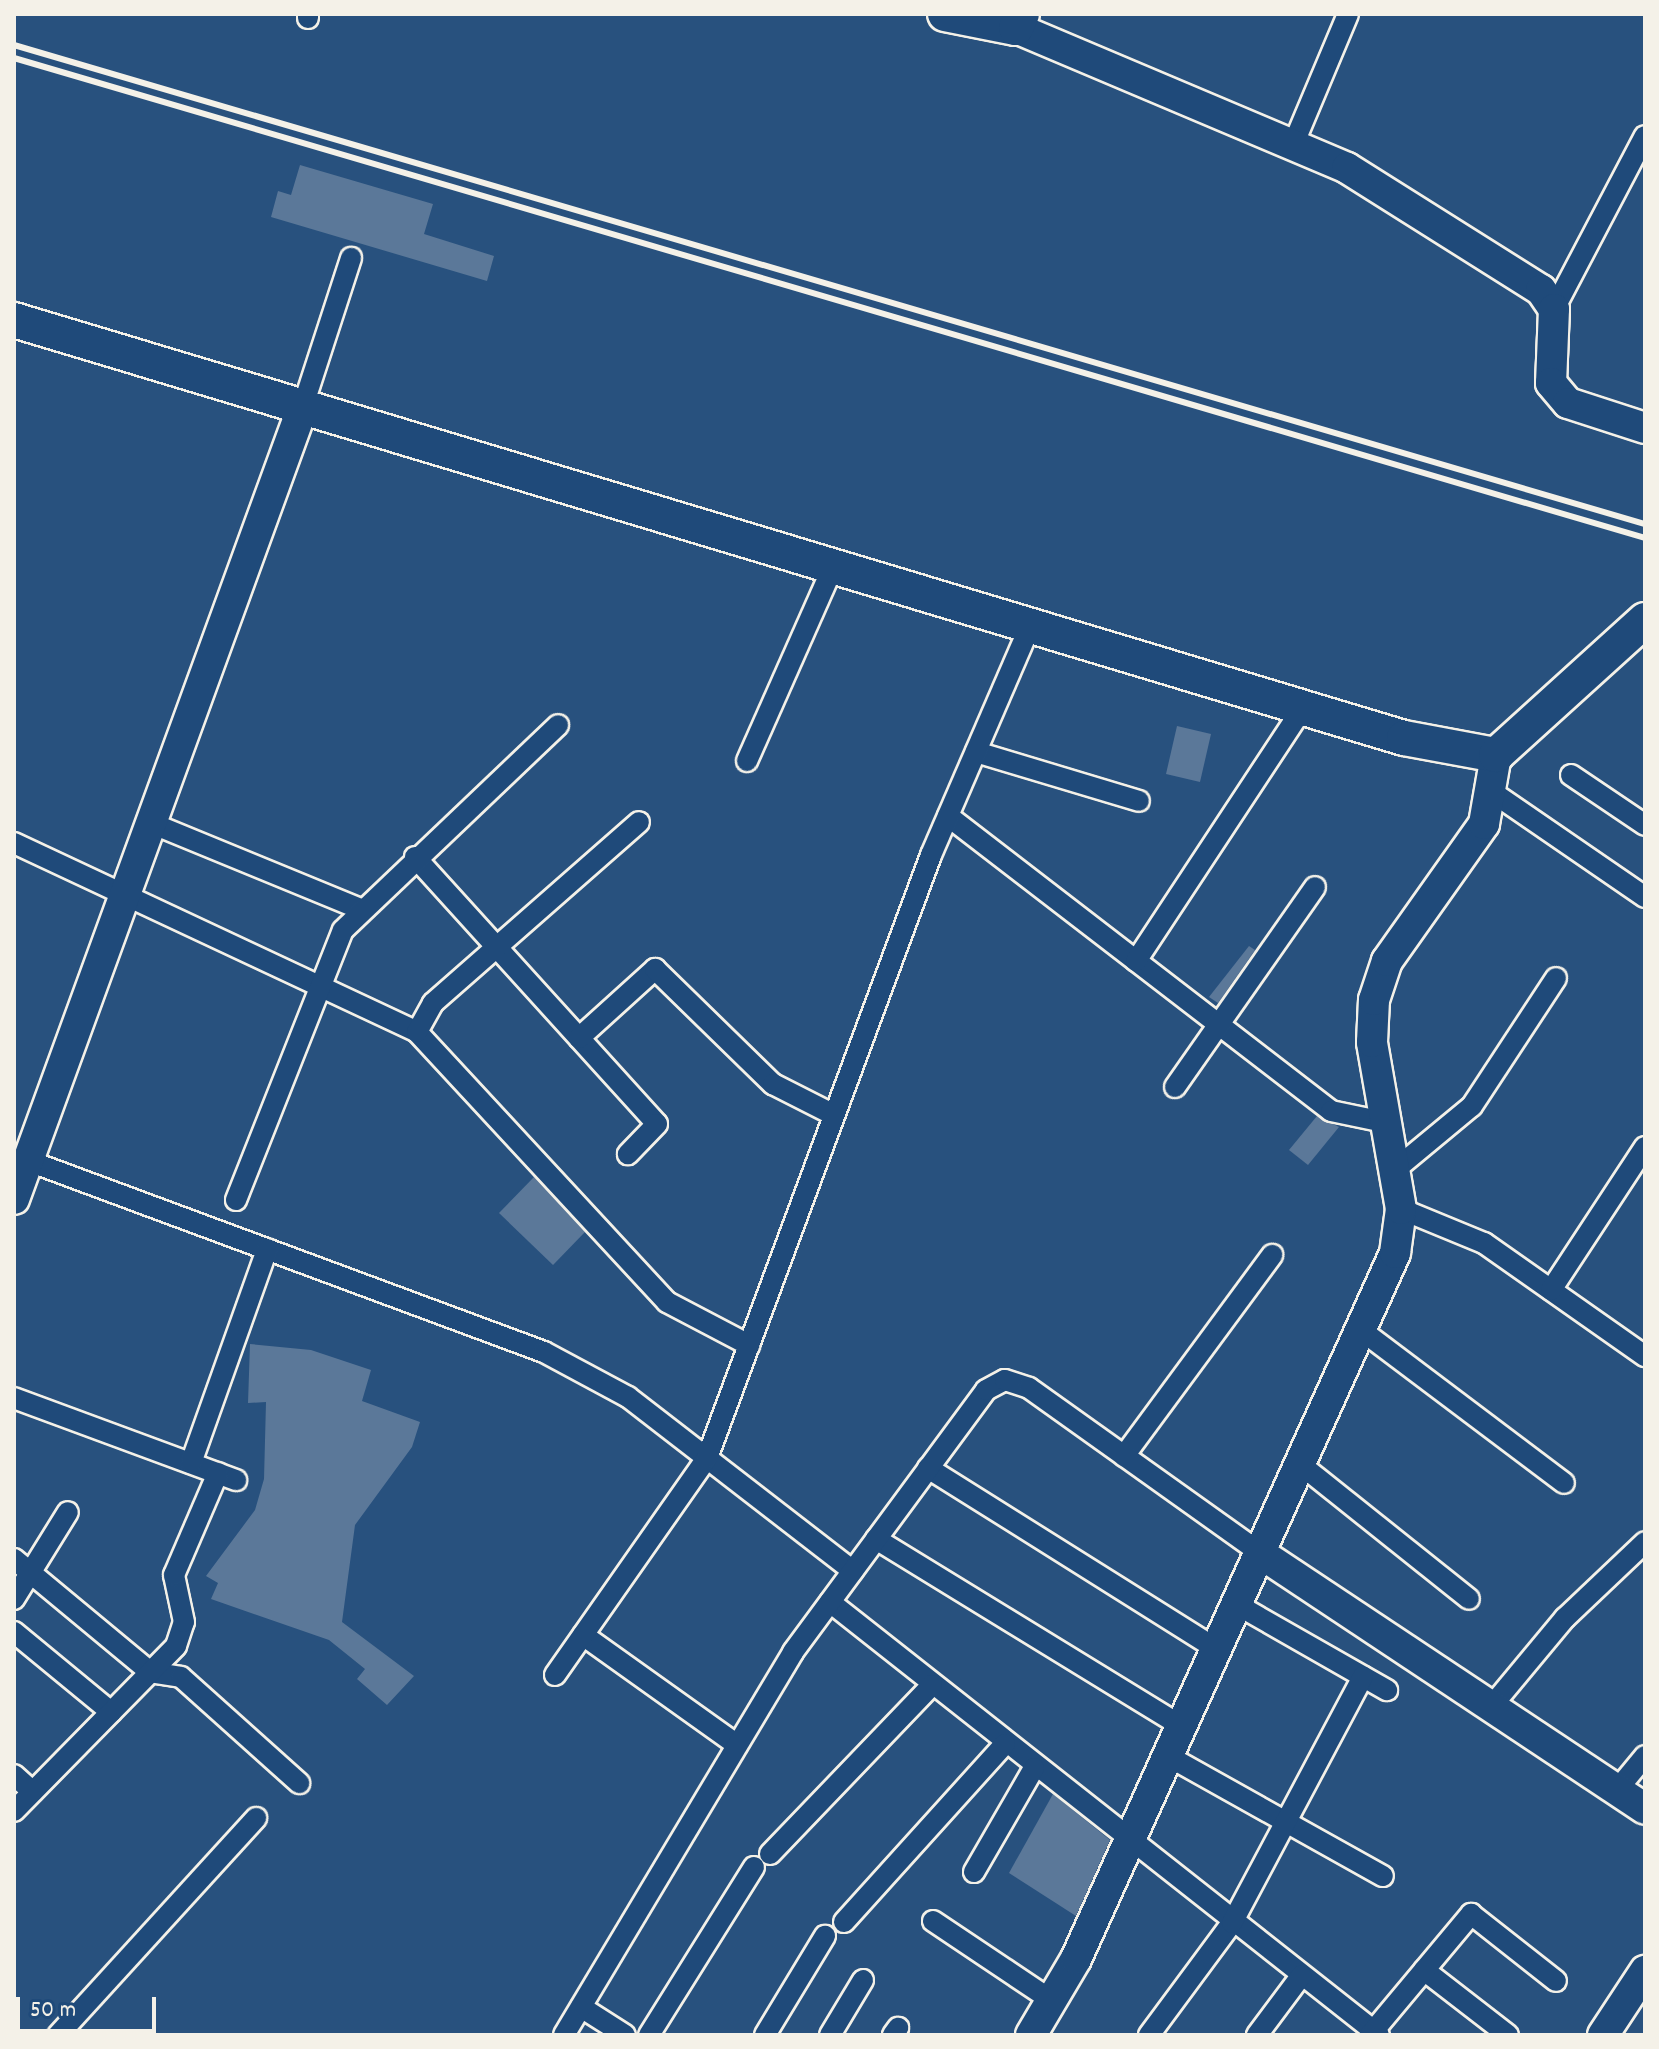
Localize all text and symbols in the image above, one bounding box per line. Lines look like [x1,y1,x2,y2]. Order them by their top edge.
scale bar [20,1981,160,2031]
text: 50 m [30,1994,76,2028]

